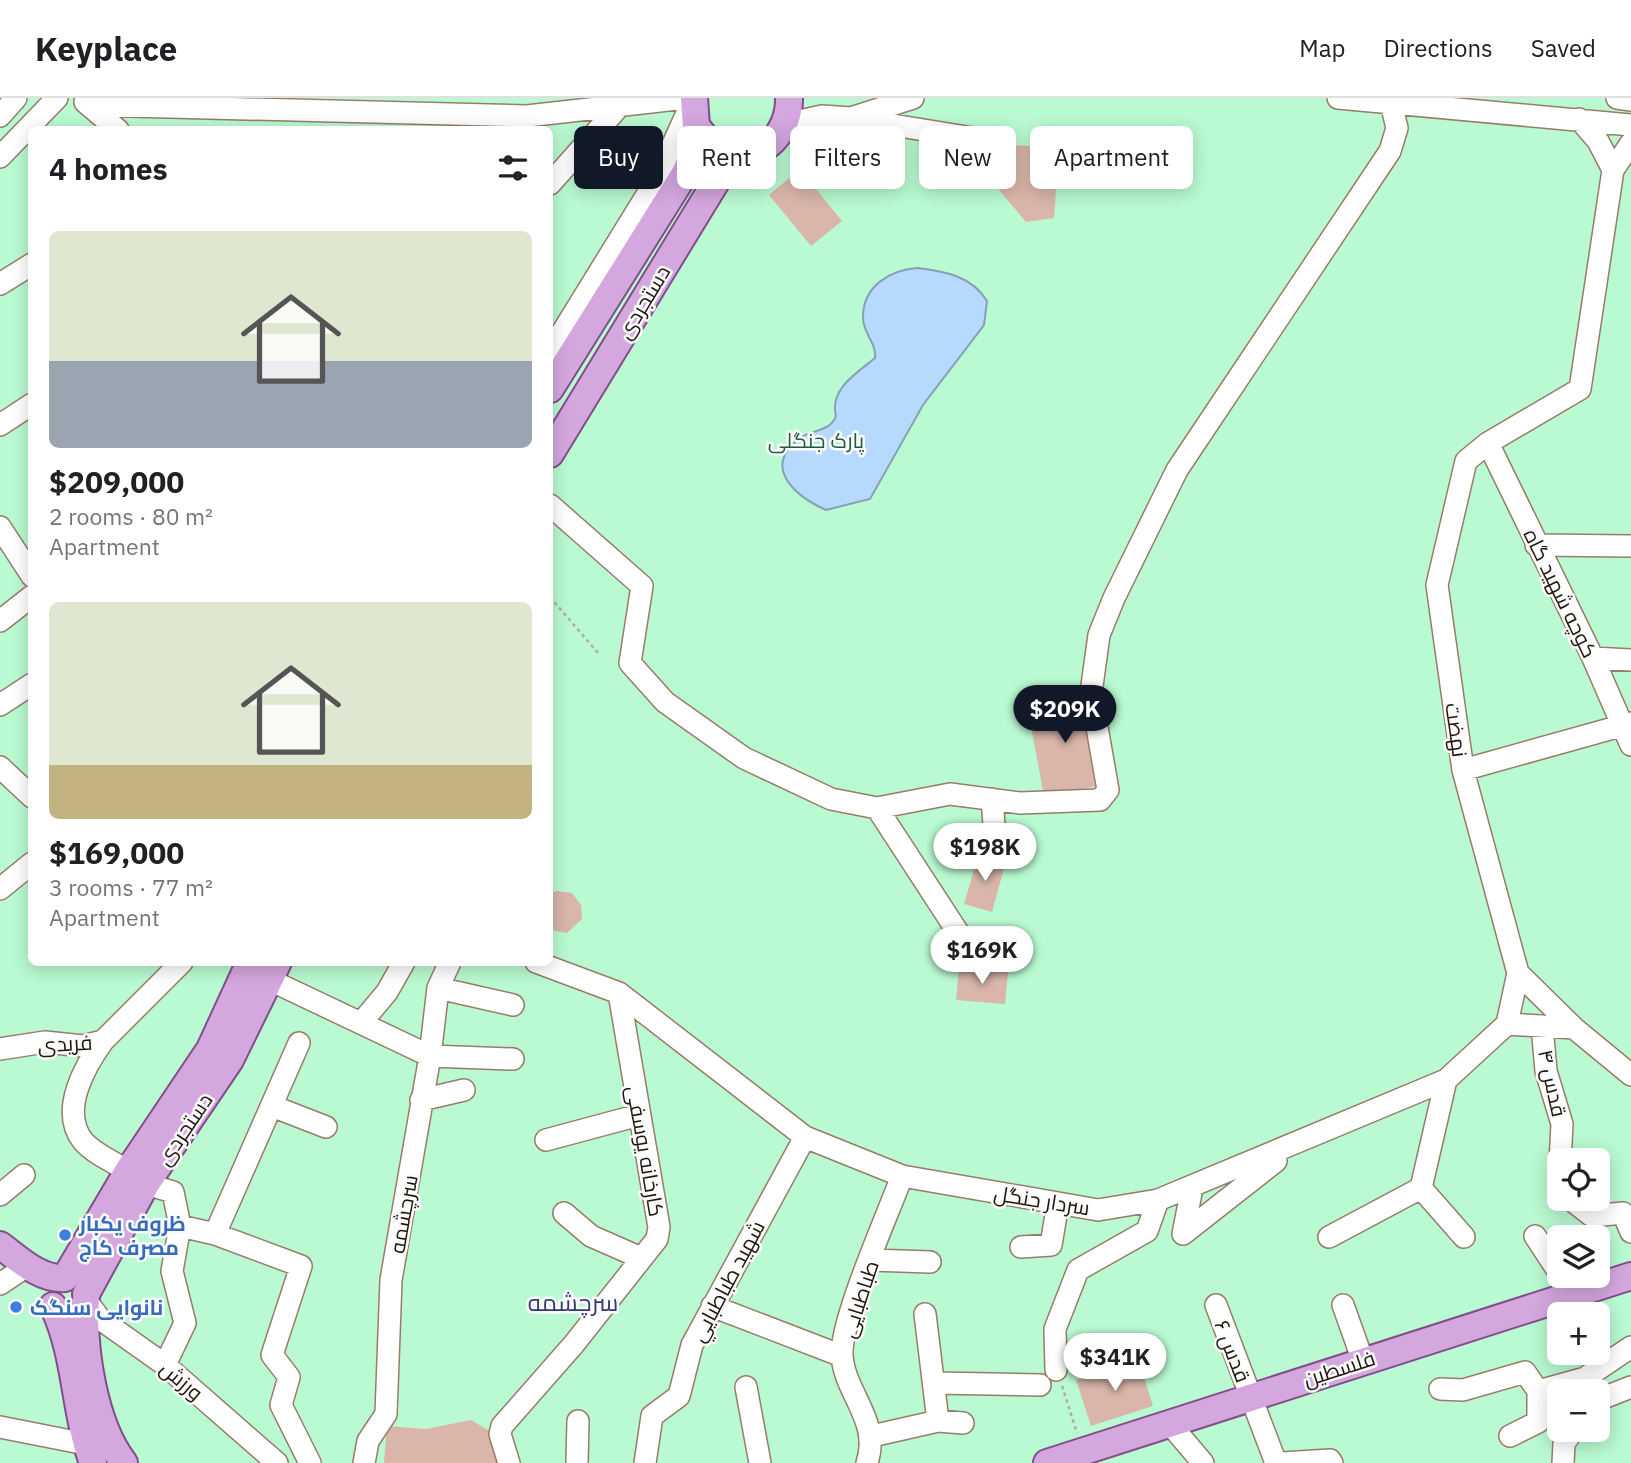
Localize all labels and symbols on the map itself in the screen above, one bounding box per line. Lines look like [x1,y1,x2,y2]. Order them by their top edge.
street label: دستجردی [610,260,676,344]
park label: پارک جنگلی [768,426,865,455]
street label: کوچه شهید گاه [1517,524,1604,663]
pin: $209K [1016,686,1114,745]
street label: نهضت [1439,701,1475,759]
pin: $198K [936,824,1034,883]
pin: $169K [933,926,1031,986]
street label: فریدی [37,1028,93,1058]
street label: قدس ۴ [1532,1047,1574,1119]
street label: کارخانه یوسفی [621,1083,671,1219]
street label: دستجردی [150,1087,218,1171]
street label: سرچشمه [382,1172,425,1256]
street label: سردار جنگل [992,1179,1092,1221]
place label: ظروف یکبار مصرف کاج [78,1209,186,1262]
street label: شهيد طباطبايي [683,1215,773,1348]
marker: ظروف یکبار مصرف کاج [57,1227,73,1243]
street label: طباطبایی [833,1257,885,1341]
district label: سرچشمه [528,1286,618,1319]
place label: نانوایی سنگک [30,1293,163,1321]
marker: نانوایی سنگک [8,1299,24,1315]
street label: قدس ۶ [1208,1316,1258,1386]
pin: $341K [1066,1334,1164,1393]
street label: فلسطین [1300,1343,1378,1393]
street label: ورزش [155,1354,209,1406]

